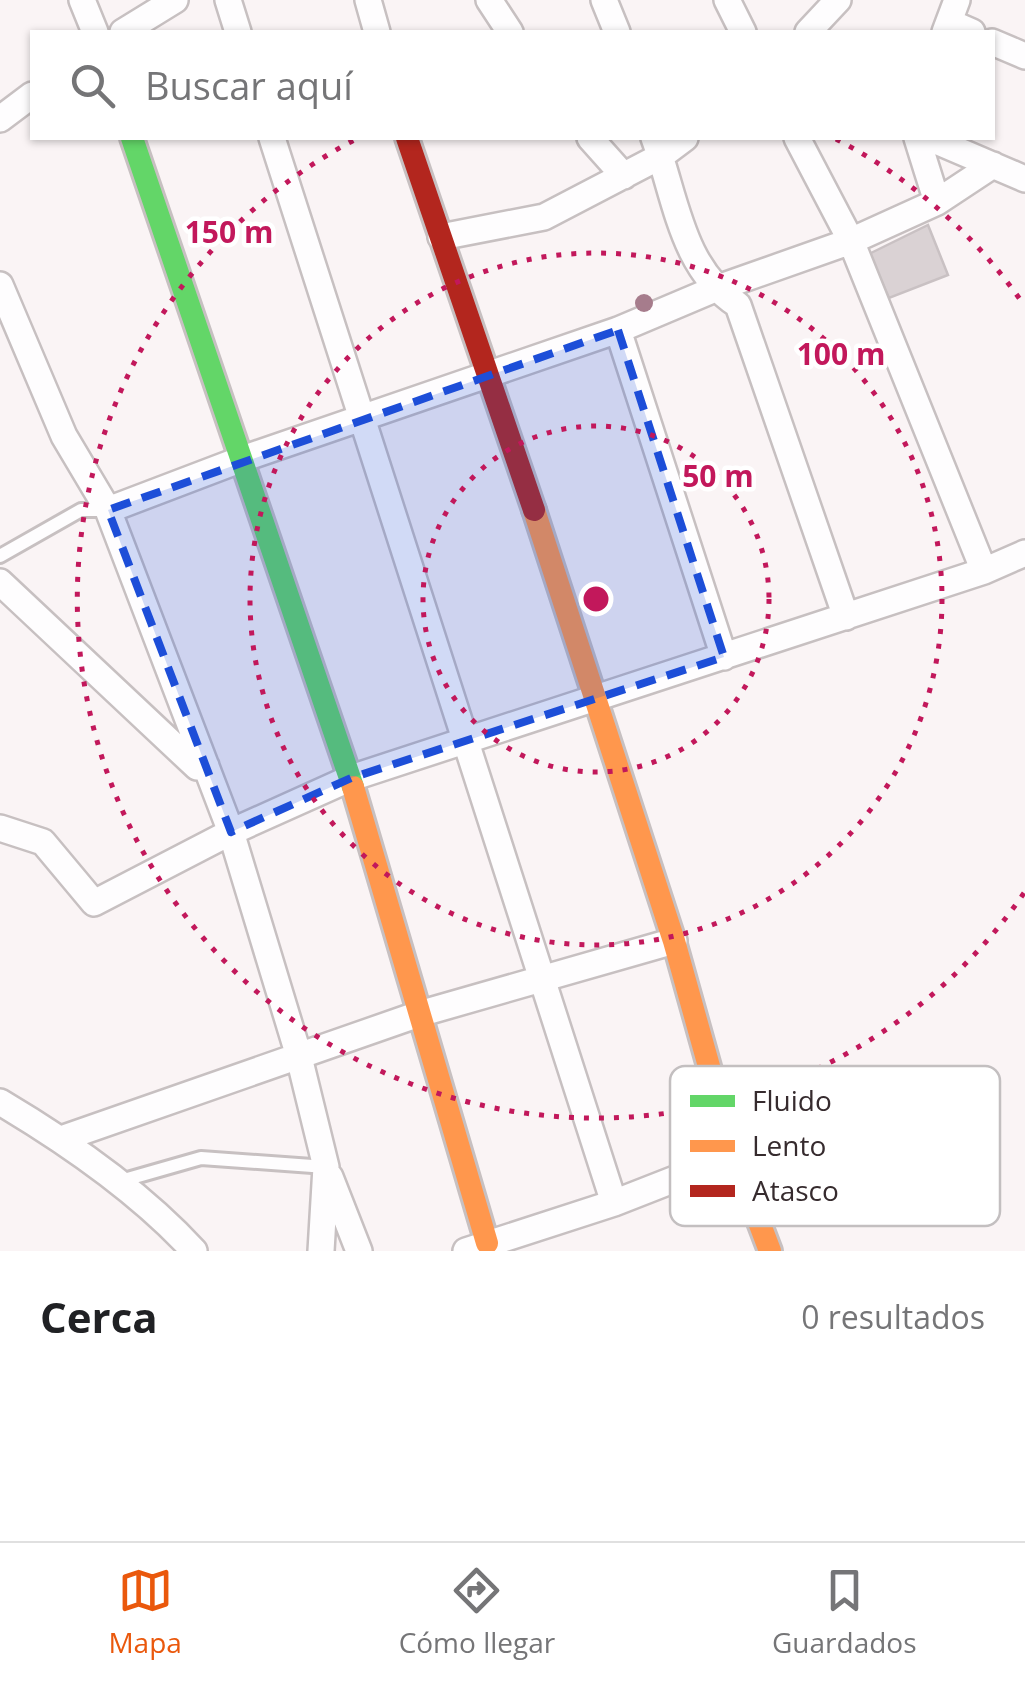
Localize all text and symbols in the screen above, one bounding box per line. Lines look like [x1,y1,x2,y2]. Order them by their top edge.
search box [30,30,995,140]
icon: search [65,58,120,113]
text: Buscar aquí [145,59,353,111]
text: 150 m [185,211,273,252]
text: 100 m [797,333,885,374]
text: 50 m [682,455,754,496]
centre of rings [578,581,614,617]
legend [670,1066,1000,1226]
text: Fluido [752,1081,832,1119]
text: Lento [752,1126,826,1164]
text: Atasco [752,1171,839,1209]
text: Cerca [40,1288,158,1345]
text: 0 resultados [801,1295,985,1338]
tab: Mapa [108,1563,182,1661]
tab: Cómo llegar [399,1563,555,1661]
tab: Guardados [772,1563,917,1661]

